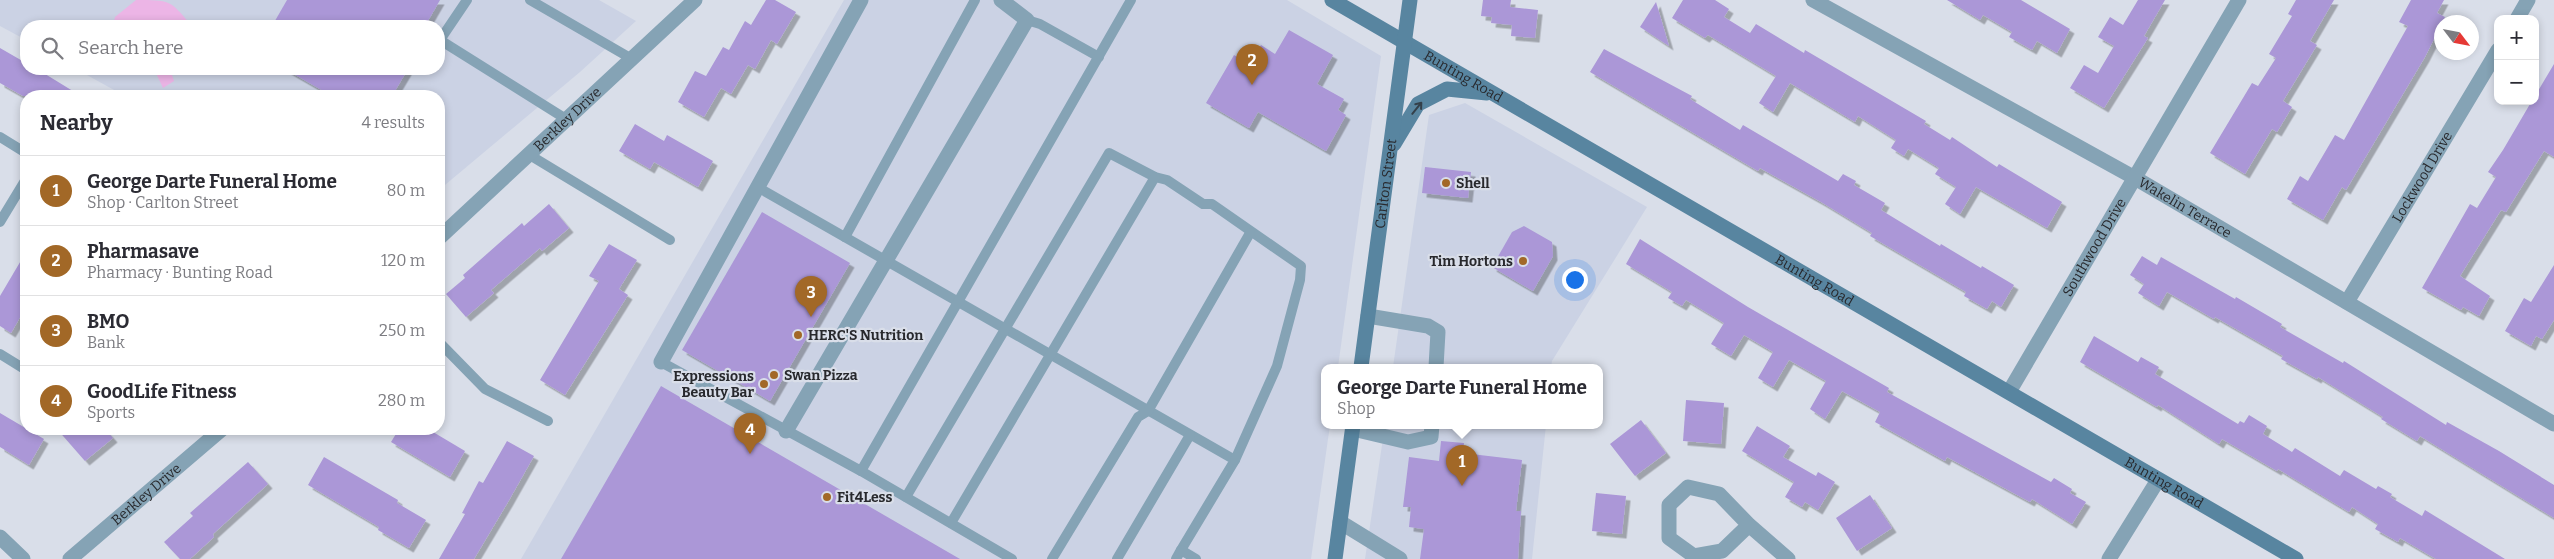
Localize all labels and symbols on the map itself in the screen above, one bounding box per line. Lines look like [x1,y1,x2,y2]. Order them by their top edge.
north arrow [2434,15,2479,60]
pin: 2 [1236,44,1268,85]
street label: Bunting Road [1421,47,1506,106]
street label: Berkley Drive [530,84,605,155]
one-way arrow [1411,102,1422,115]
street label: Lockwood Drive [2389,128,2456,226]
street label: Carlton Street [1372,138,1400,230]
street label: Wakelin Terrace [2135,174,2234,242]
place label: Shell [1456,175,1490,192]
marker: Shell [1440,177,1452,189]
street label: Southwood Drive [2059,195,2130,300]
street label: Bunting Road [1772,251,1857,310]
place label: Tim Hortons [1429,253,1513,270]
marker: Tim Hortons [1517,255,1529,267]
your location [1562,267,1588,293]
pin: 3 [795,276,827,317]
place label: HERC'S Nutrition [808,327,923,344]
marker: HERC'S Nutrition [792,329,804,341]
place label: Swan Pizza [784,367,858,384]
place label: Expressions Beauty Bar [673,368,754,401]
marker: Swan Pizza [768,369,780,381]
marker: Expressions Beauty Bar [758,378,770,390]
pin: 4 [734,413,766,454]
pin: 1 [1446,445,1478,486]
street label: Bunting Road [2122,454,2206,512]
street label: Berkley Drive [108,460,185,529]
place label: Fit4Less [837,489,893,506]
marker: Fit4Less [821,491,833,503]

